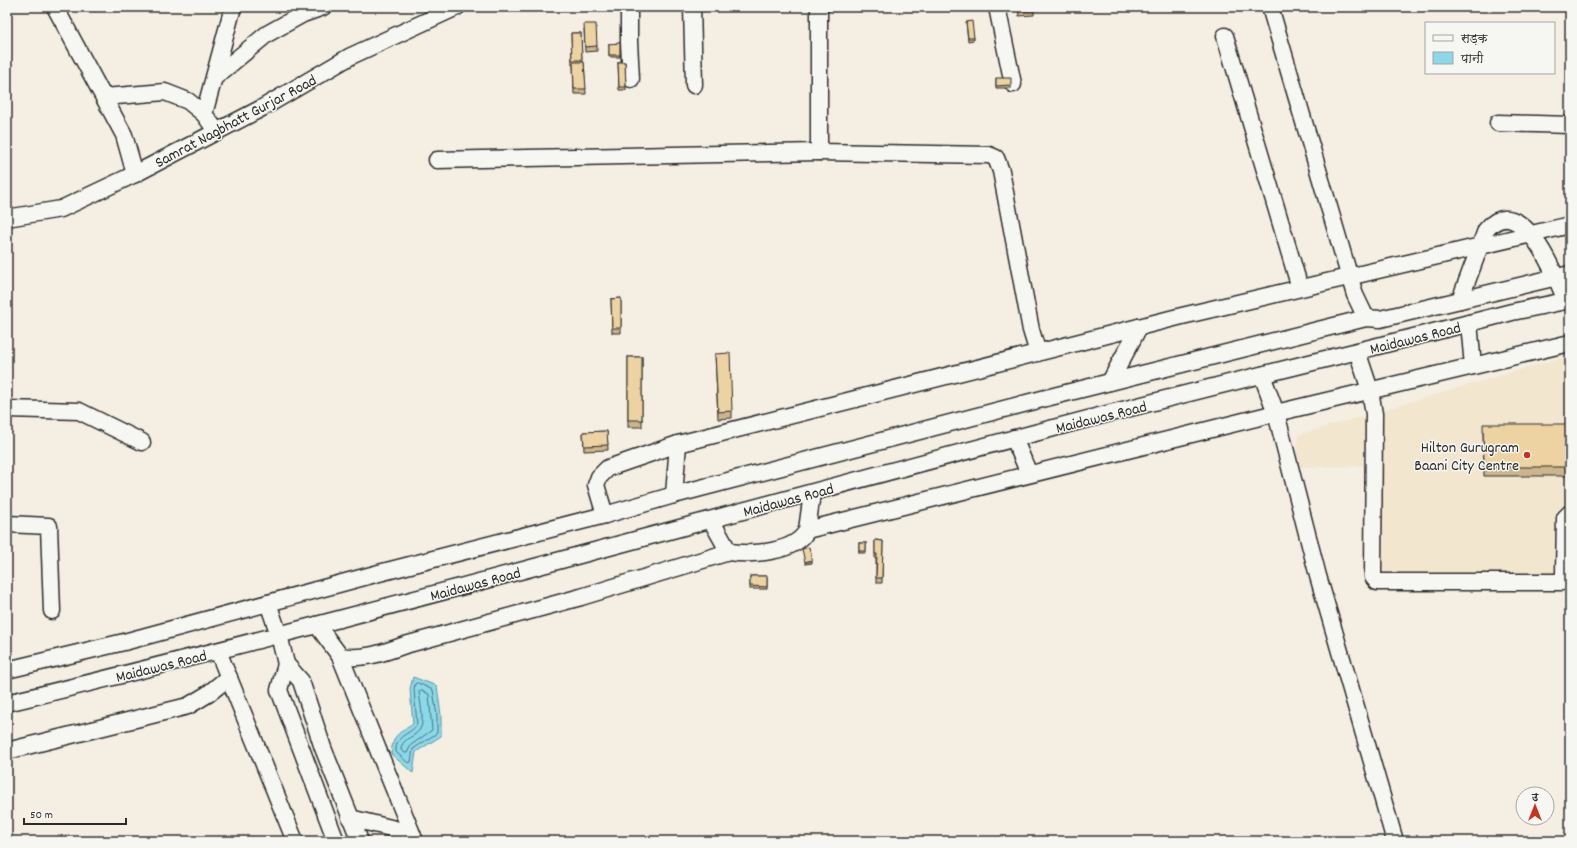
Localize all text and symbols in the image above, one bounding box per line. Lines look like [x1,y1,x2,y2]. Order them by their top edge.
legend [1425,22,1555,74]
text: सड़क [1460,31,1489,48]
text: पानी [1460,51,1484,68]
street label: Samrat Nagbhatt Gurjar Road [151,70,321,175]
street label: Maidawas Road [1368,317,1463,362]
street label: Maidawas Road [1054,396,1149,441]
place label: Hilton Gurugram Baani City Centre [1414,437,1519,478]
marker: Hilton Gurugram Baani City Centre [1522,450,1532,460]
street label: Maidawas Road [741,478,837,525]
street label: Maidawas Road [428,562,524,609]
street label: Maidawas Road [114,645,209,690]
north arrow [1515,786,1555,826]
text: उ [1531,790,1539,806]
scale bar [24,800,126,826]
text: 50 m [30,807,53,824]

